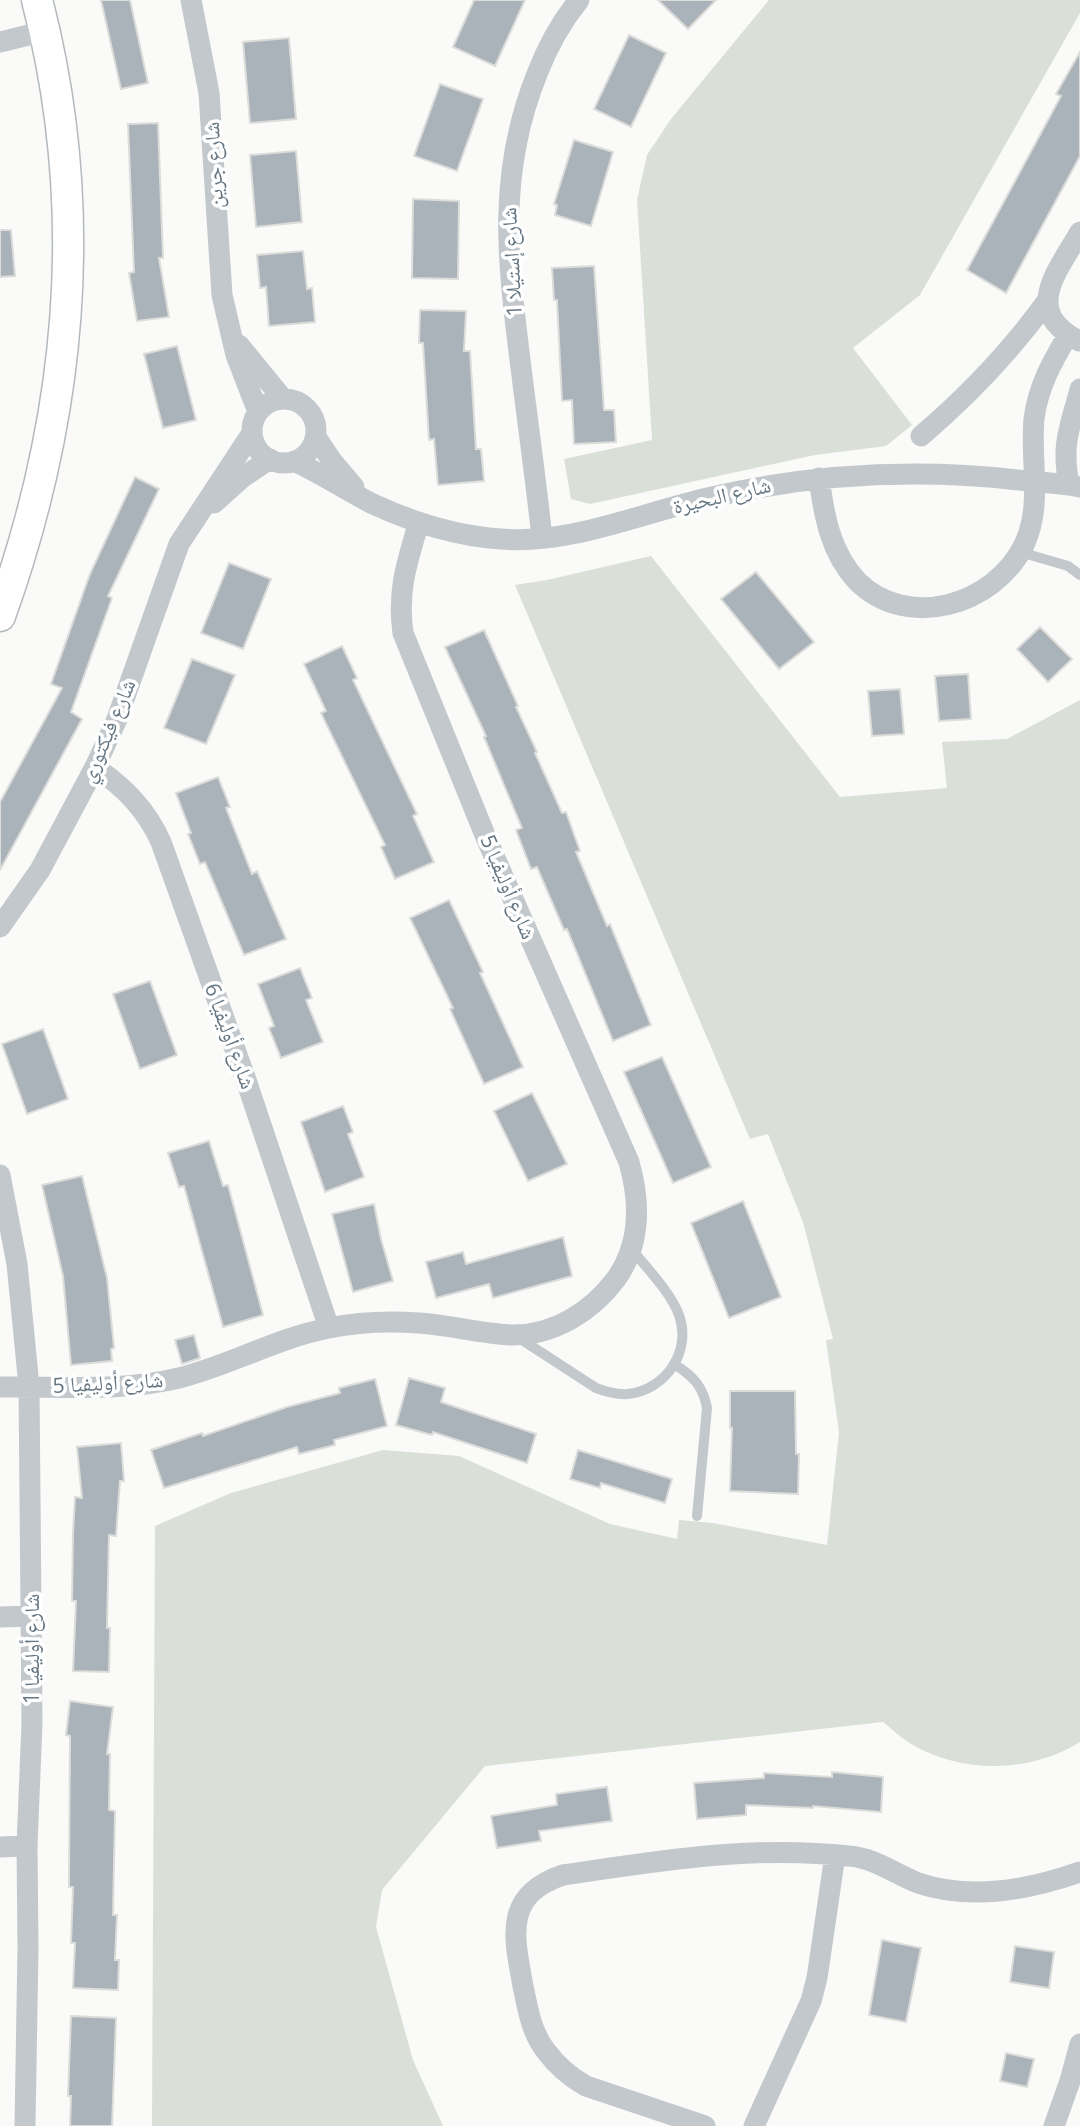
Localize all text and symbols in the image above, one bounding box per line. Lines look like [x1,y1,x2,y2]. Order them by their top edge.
street label: شارع جرين [197,121,229,209]
street label: شارع إستيلا 1 [494,207,529,318]
street label: شارع البحيرة [670,470,773,520]
street label: شارع فيكتوري [73,675,145,788]
street label: شارع أوليفيا 5 [474,830,543,943]
street label: شارع أوليفيا 6 [199,979,263,1092]
street label: شارع أوليفيا 5 [52,1365,164,1399]
street label: شارع أوليفيا 1 [17,1594,45,1704]

